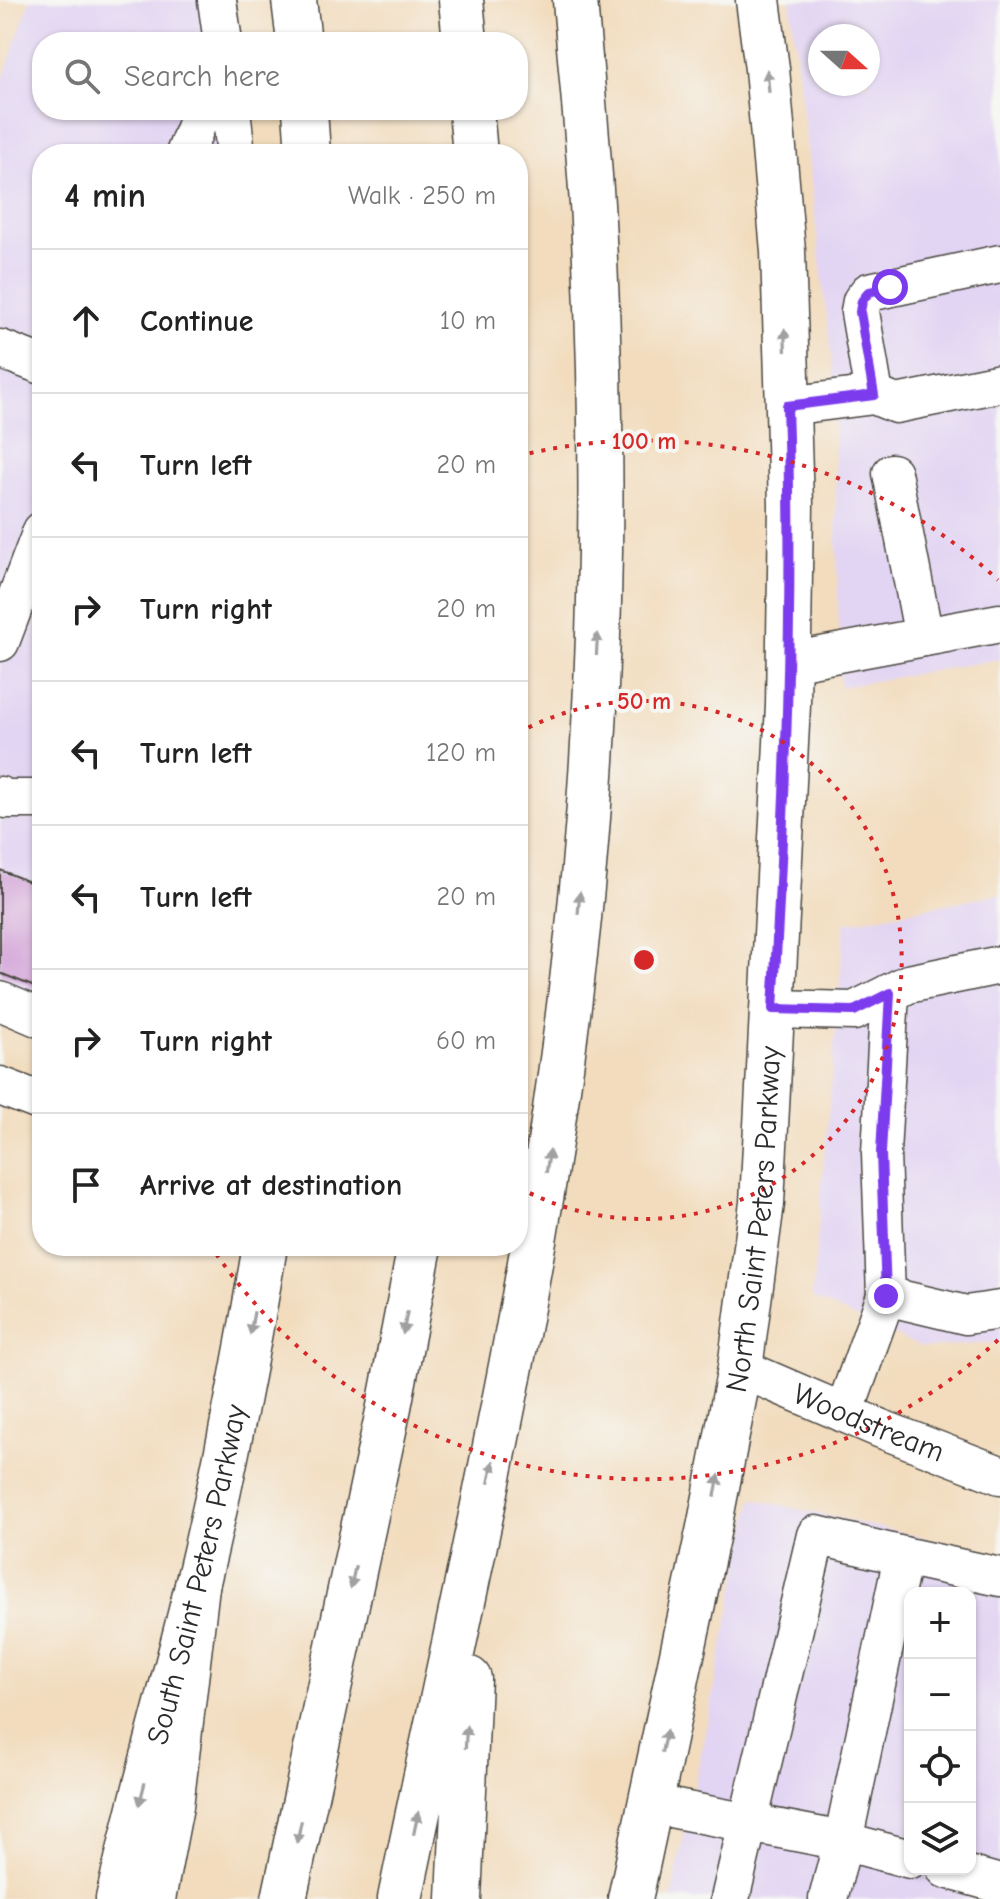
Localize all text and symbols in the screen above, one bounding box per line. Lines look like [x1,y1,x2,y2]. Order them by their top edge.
north arrow [808,24,880,96]
search box [32,32,528,120]
icon: search [60,54,104,98]
text: Search here [124,59,280,94]
one-way arrow [761,68,774,93]
text: 4 min [64,176,146,216]
text: Walk · 250 m [348,181,496,211]
route start [872,269,908,305]
icon: ahead [64,299,108,343]
text: Continue [140,304,254,339]
text: 10 m [440,306,496,336]
one-way arrow [779,327,792,352]
text: 100 m [612,427,676,455]
icon: left [64,443,108,487]
text: Turn left [140,448,252,483]
text: 20 m [436,450,496,480]
icon: right [64,587,108,631]
text: Turn right [140,592,272,627]
text: 20 m [436,594,496,624]
one-way arrow [590,631,603,656]
text: 50 m [617,687,671,715]
icon: left [64,731,108,775]
text: Turn left [140,736,252,771]
text: 120 m [426,738,496,768]
icon: left [64,875,108,919]
text: Turn left [140,880,252,915]
text: 20 m [436,882,496,912]
one-way arrow [573,890,586,915]
centre of rings [630,946,658,974]
icon: right [64,1019,108,1063]
text: Turn right [140,1024,272,1059]
text: 60 m [436,1026,496,1056]
street label: North Saint Peters Parkway [718,1045,788,1395]
one-way arrow [542,1149,555,1174]
icon: arrive [64,1163,108,1207]
text: Arrive at destination [140,1168,402,1203]
route end [868,1278,904,1314]
one-way arrow [398,1310,411,1335]
one-way arrow [245,1311,257,1336]
street label: Woodstream [788,1376,949,1469]
street label: South Saint Peters Parkway [139,1401,254,1748]
one-way arrow [485,1459,498,1484]
one-way arrow [712,1473,724,1498]
one-way arrow [346,1565,358,1590]
map controls [904,1587,976,1875]
button: + [904,1587,976,1659]
button: − [904,1659,976,1731]
one-way arrow [460,1724,473,1749]
one-way arrow [658,1728,671,1753]
button: locate [904,1731,976,1803]
one-way arrow [135,1782,147,1807]
button: layers [904,1803,976,1875]
one-way arrow [410,1810,423,1835]
one-way arrow [292,1819,305,1844]

